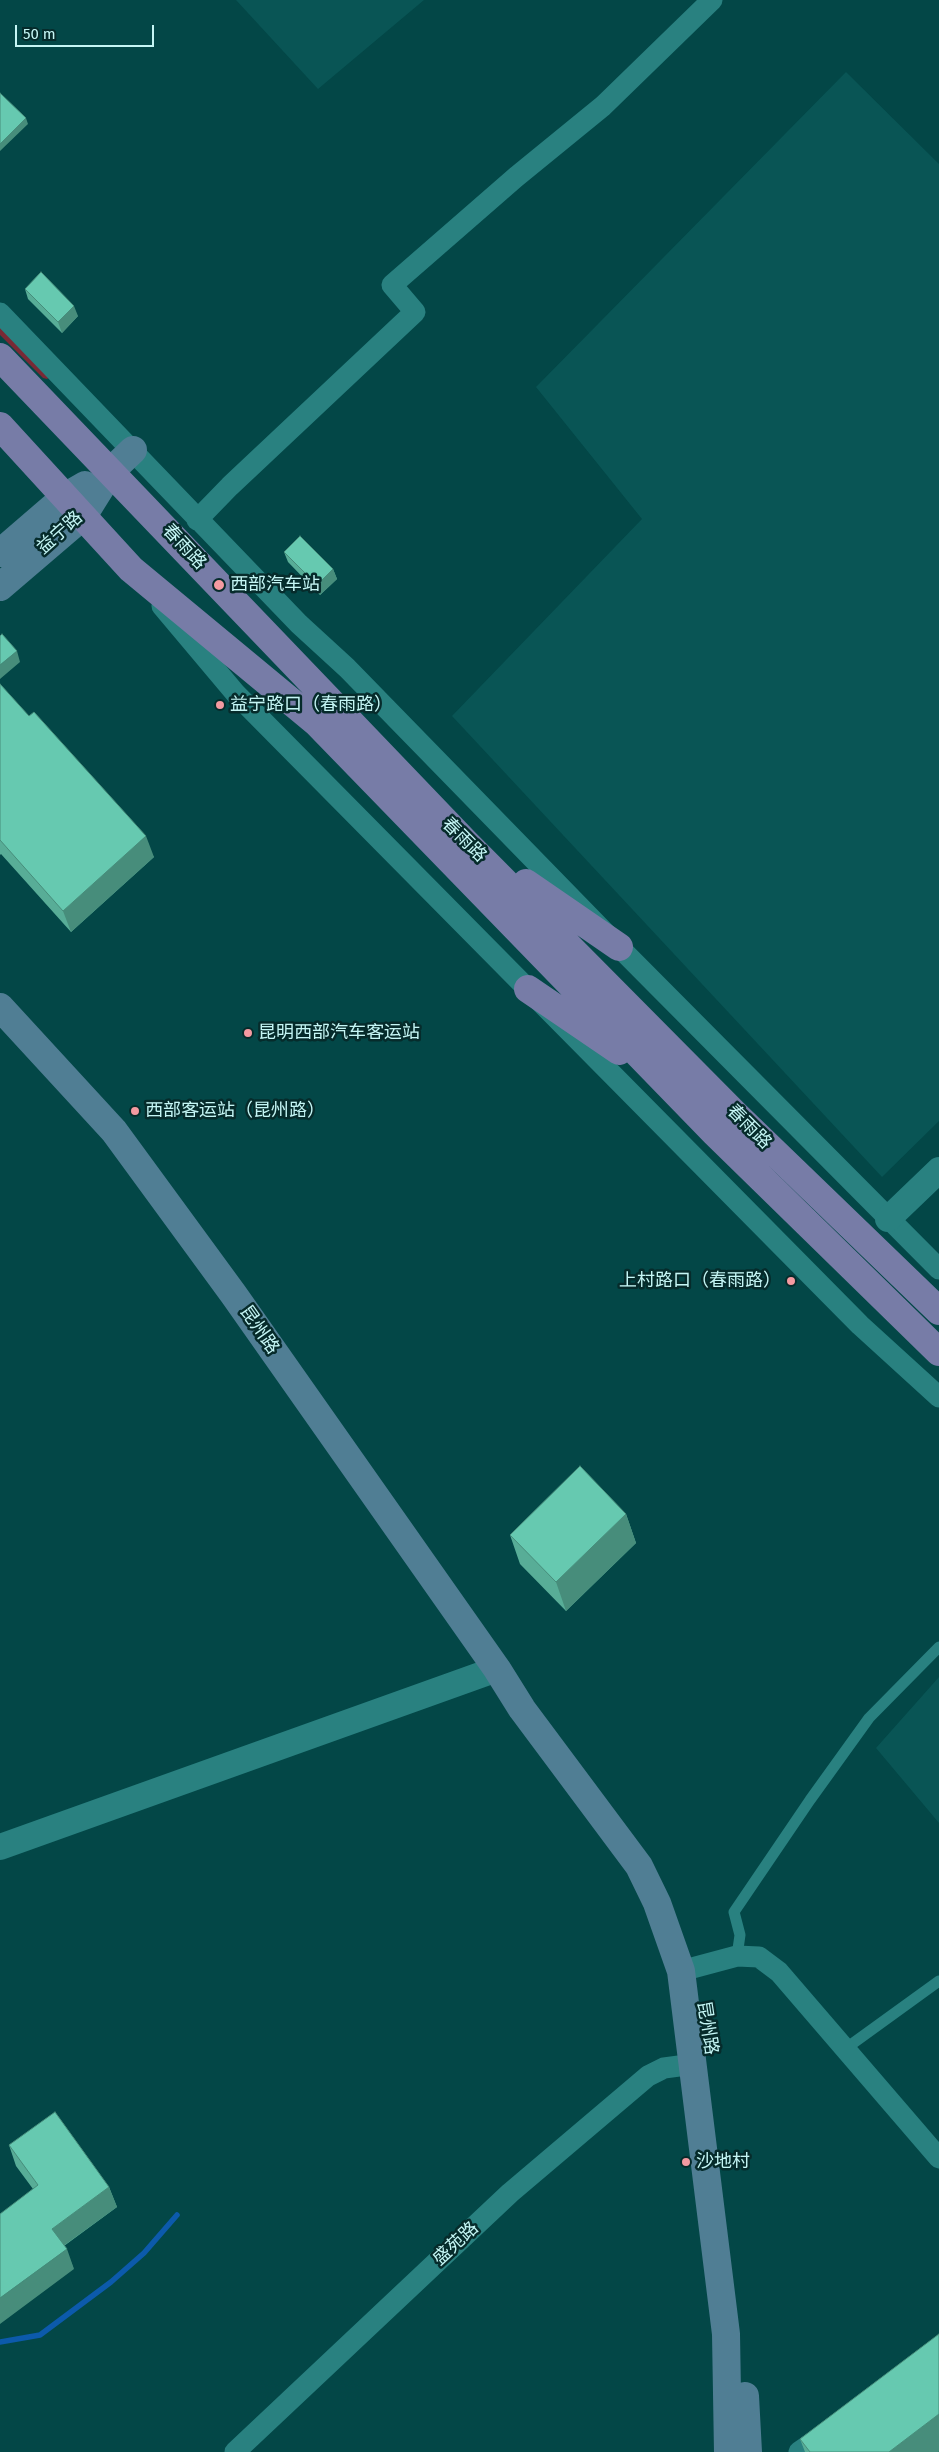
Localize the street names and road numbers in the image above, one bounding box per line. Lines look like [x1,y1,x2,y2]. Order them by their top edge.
street label: 益宁路 [33,507,87,559]
street label: 春雨路 [158,520,210,574]
street label: 春雨路 [437,813,491,867]
street label: 春雨路 [722,1100,776,1154]
street label: 昆州路 [235,1302,283,1358]
street label: 昆州路 [692,2000,722,2056]
street label: 盛苑路 [429,2218,483,2270]

